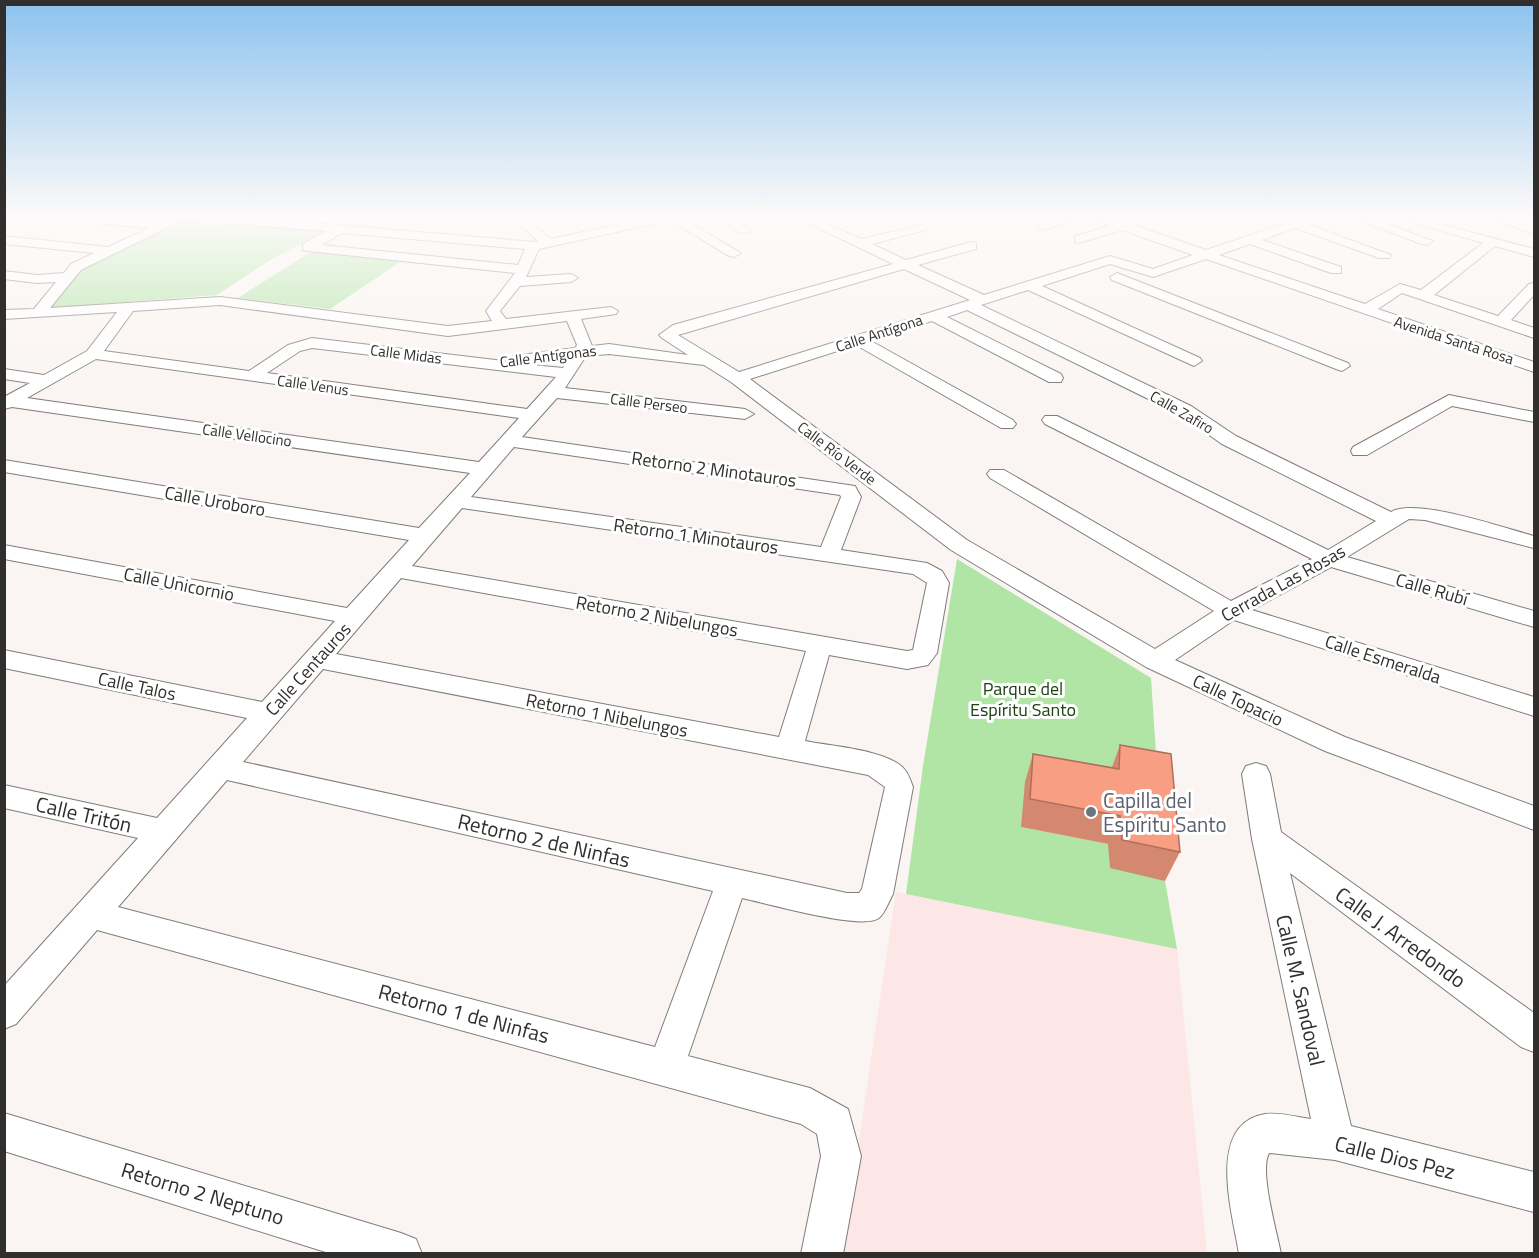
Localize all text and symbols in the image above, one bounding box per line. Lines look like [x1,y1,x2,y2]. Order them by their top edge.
street label: Calle Antígona [833,308,926,358]
street label: Avenida Santa Rosa [1391,310,1517,370]
street label: Calle Midas [369,338,443,370]
street label: Calle Antígonas [498,339,598,373]
street label: Calle Venus [276,369,350,401]
street label: Calle Zafiro [1146,384,1218,440]
street label: Calle Perseo [609,387,689,419]
street label: Calle Río Verde [793,416,881,490]
street label: Calle Vellocino [201,417,293,453]
street label: Retorno 2 Minotauros [630,444,798,494]
street label: Calle Uroboro [163,479,267,523]
street label: Retorno 1 Minotauros [612,511,780,561]
street label: Cerrada Las Rosas [1216,538,1350,628]
street label: Calle Unicornio [121,560,237,608]
street label: Calle Rubí [1393,566,1473,613]
street label: Retorno 2 Nibelungos [574,588,740,644]
street label: Calle Centauros [259,616,357,722]
street label: Calle Esmeralda [1321,628,1445,690]
street label: Calle Talos [96,665,178,707]
street label: Calle Topacio [1188,667,1288,733]
park label: Parque del Espíritu Santo [970,675,1076,723]
street label: Retorno 1 Nibelungos [524,686,690,744]
place label: Capilla del Espíritu Santo [1103,784,1227,840]
street label: Calle Tritón [33,787,135,841]
street label: Retorno 2 de Ninfas [455,805,633,875]
marker: Capilla del Espíritu Santo [1084,805,1098,819]
street label: Calle J. Arredondo [1329,878,1473,996]
street label: Calle M. Sandoval [1268,911,1334,1069]
street label: Retorno 1 de Ninfas [375,975,553,1051]
street label: Calle Dios Pez [1331,1127,1459,1187]
street label: Retorno 2 Neptuno [118,1153,288,1233]

